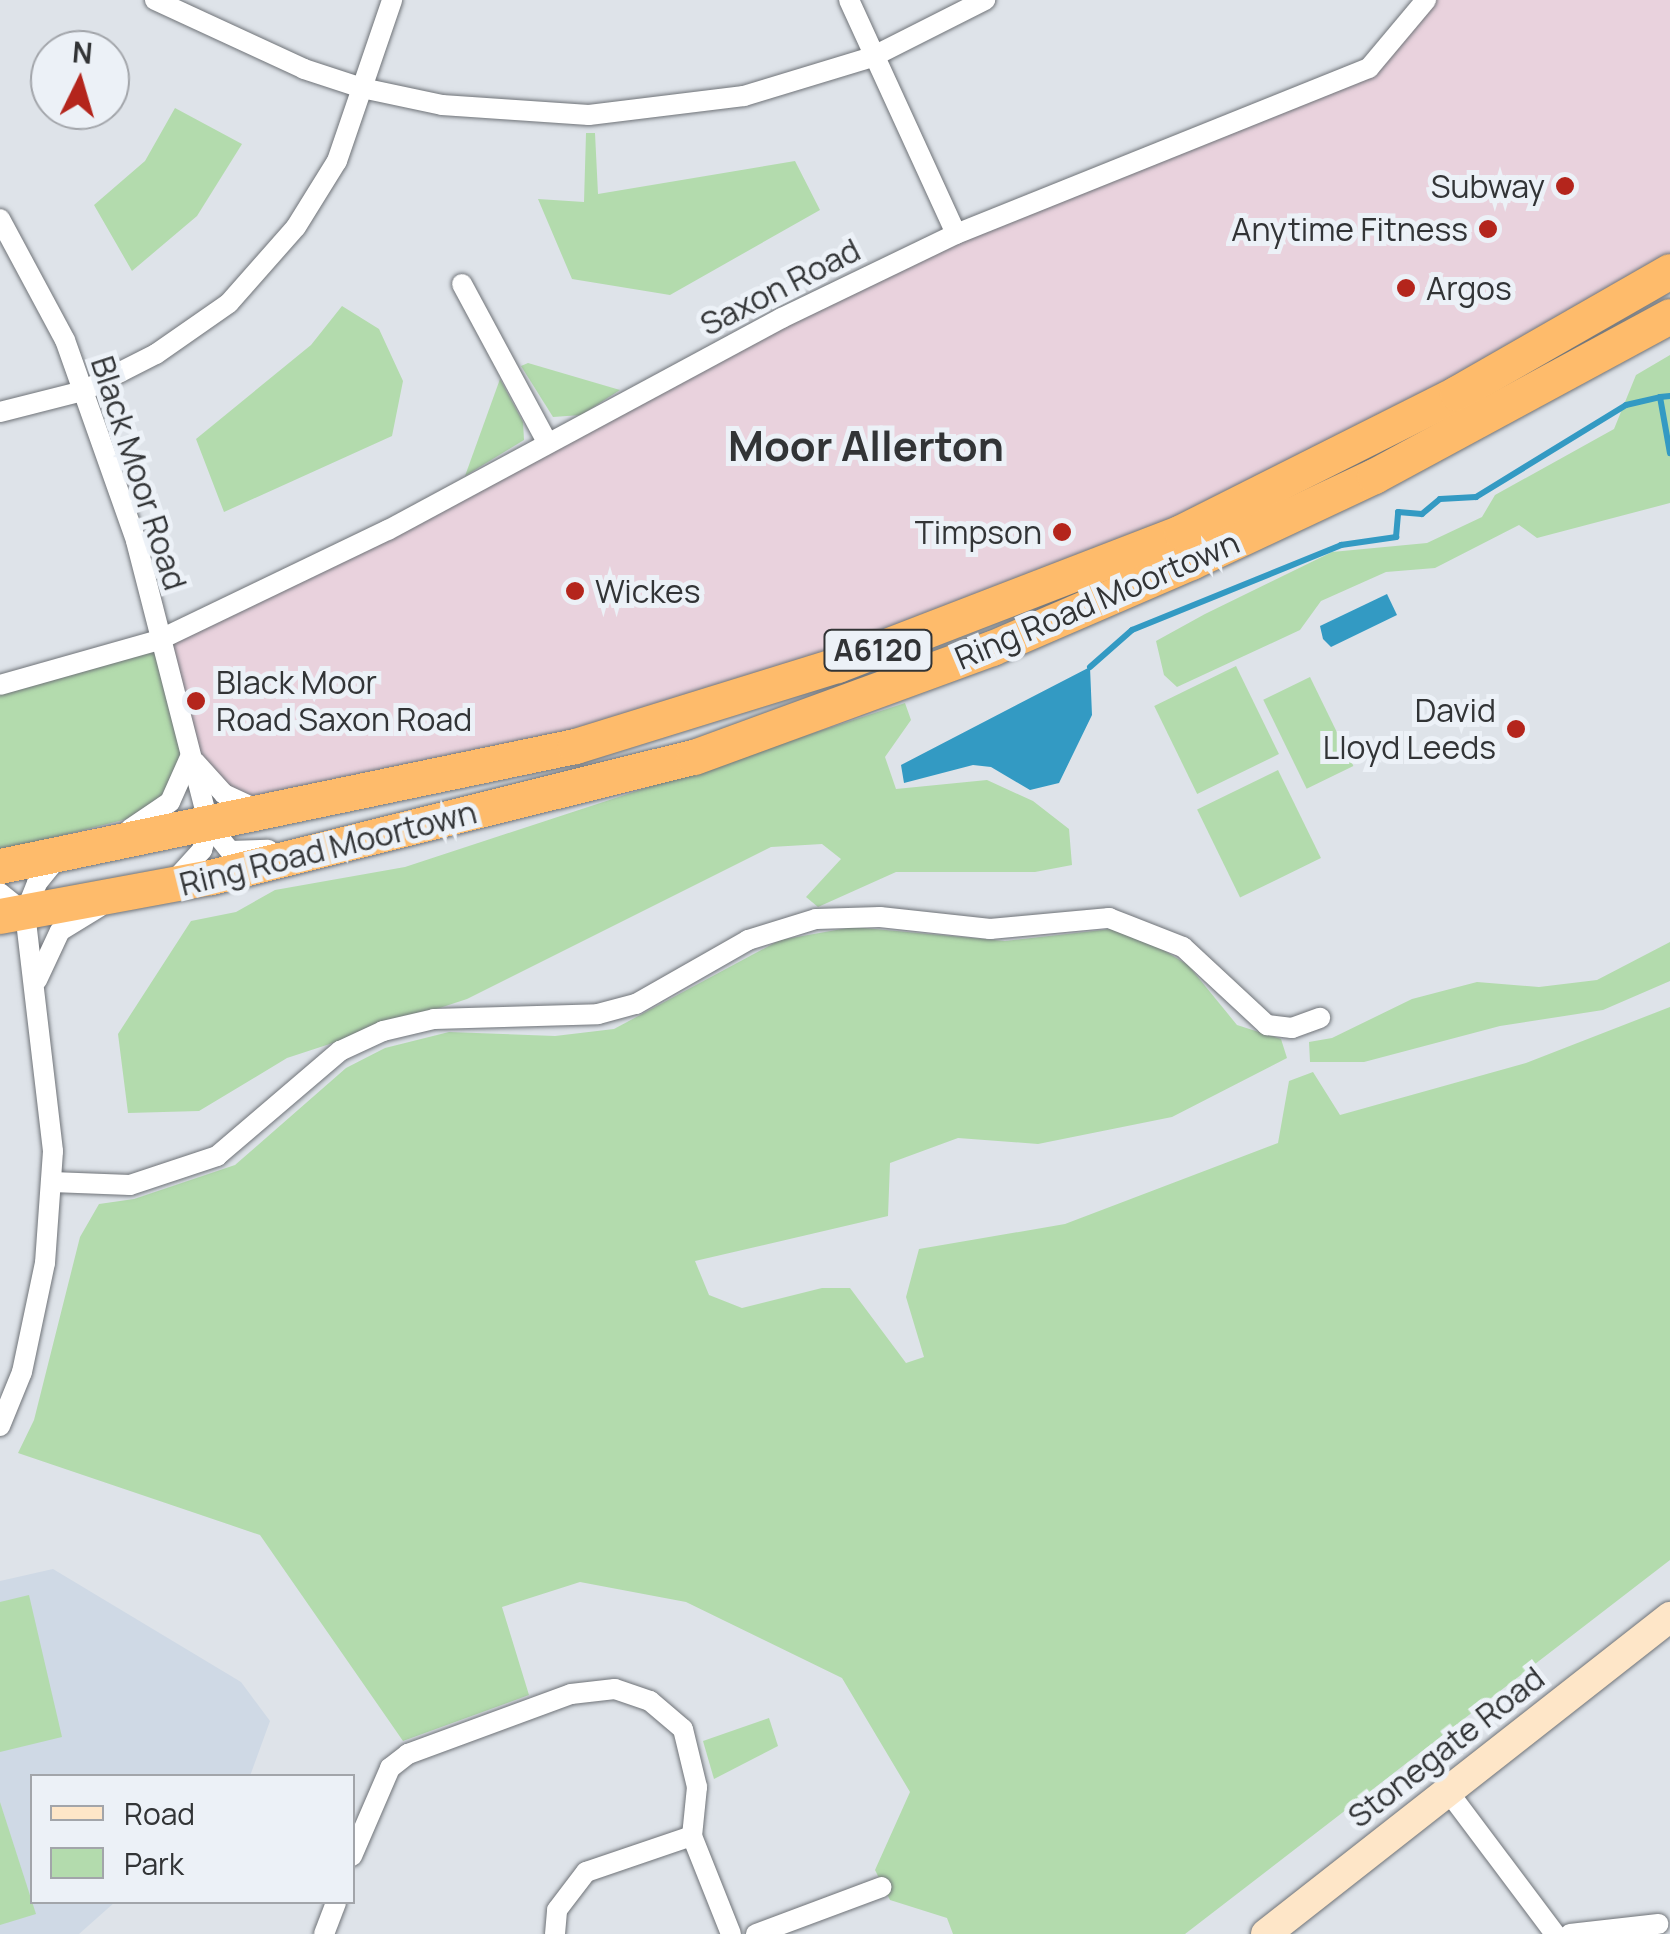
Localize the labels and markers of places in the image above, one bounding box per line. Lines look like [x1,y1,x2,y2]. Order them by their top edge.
place label: Subway [1431,167,1545,205]
marker: Subway [1554,175,1576,197]
place label: Anytime Fitness [1231,210,1468,248]
marker: Anytime Fitness [1477,218,1499,240]
place label: Argos [1426,269,1512,307]
marker: Argos [1395,277,1417,299]
place label: Timpson [915,513,1042,551]
marker: Timpson [1051,521,1073,543]
place label: Wickes [595,572,701,610]
marker: Wickes [564,580,586,602]
place label: Black Moor Road Saxon Road [216,664,472,739]
marker: Black Moor Road Saxon Road [185,690,207,712]
place label: David Lloyd Leeds [1323,692,1496,767]
marker: David Lloyd Leeds [1505,718,1527,740]

